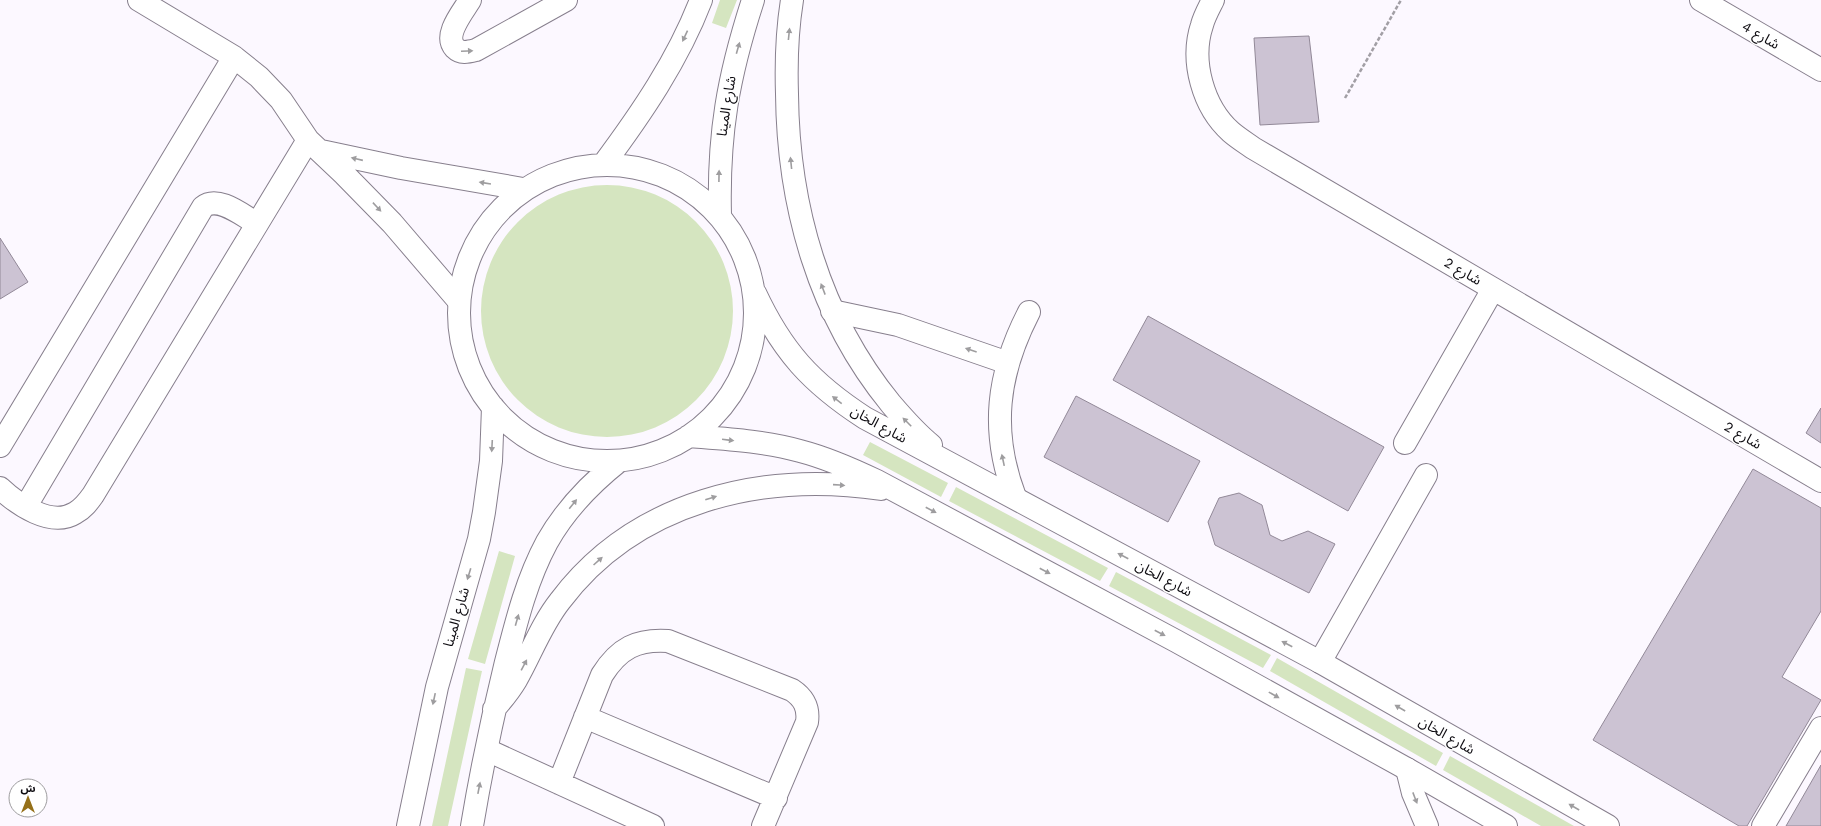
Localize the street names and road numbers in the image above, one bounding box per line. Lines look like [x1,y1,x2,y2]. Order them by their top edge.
street label: شارع 4 [1738,18,1783,55]
street label: شارع المينا [713,74,742,138]
street label: شارع 2 [1440,254,1484,291]
street label: شارع الخان [847,402,910,449]
street label: شارع 2 [1720,418,1764,455]
street label: شارع الخان [1132,556,1195,602]
street label: شارع المينا [440,585,475,649]
street label: شارع الخان [1415,713,1478,760]

